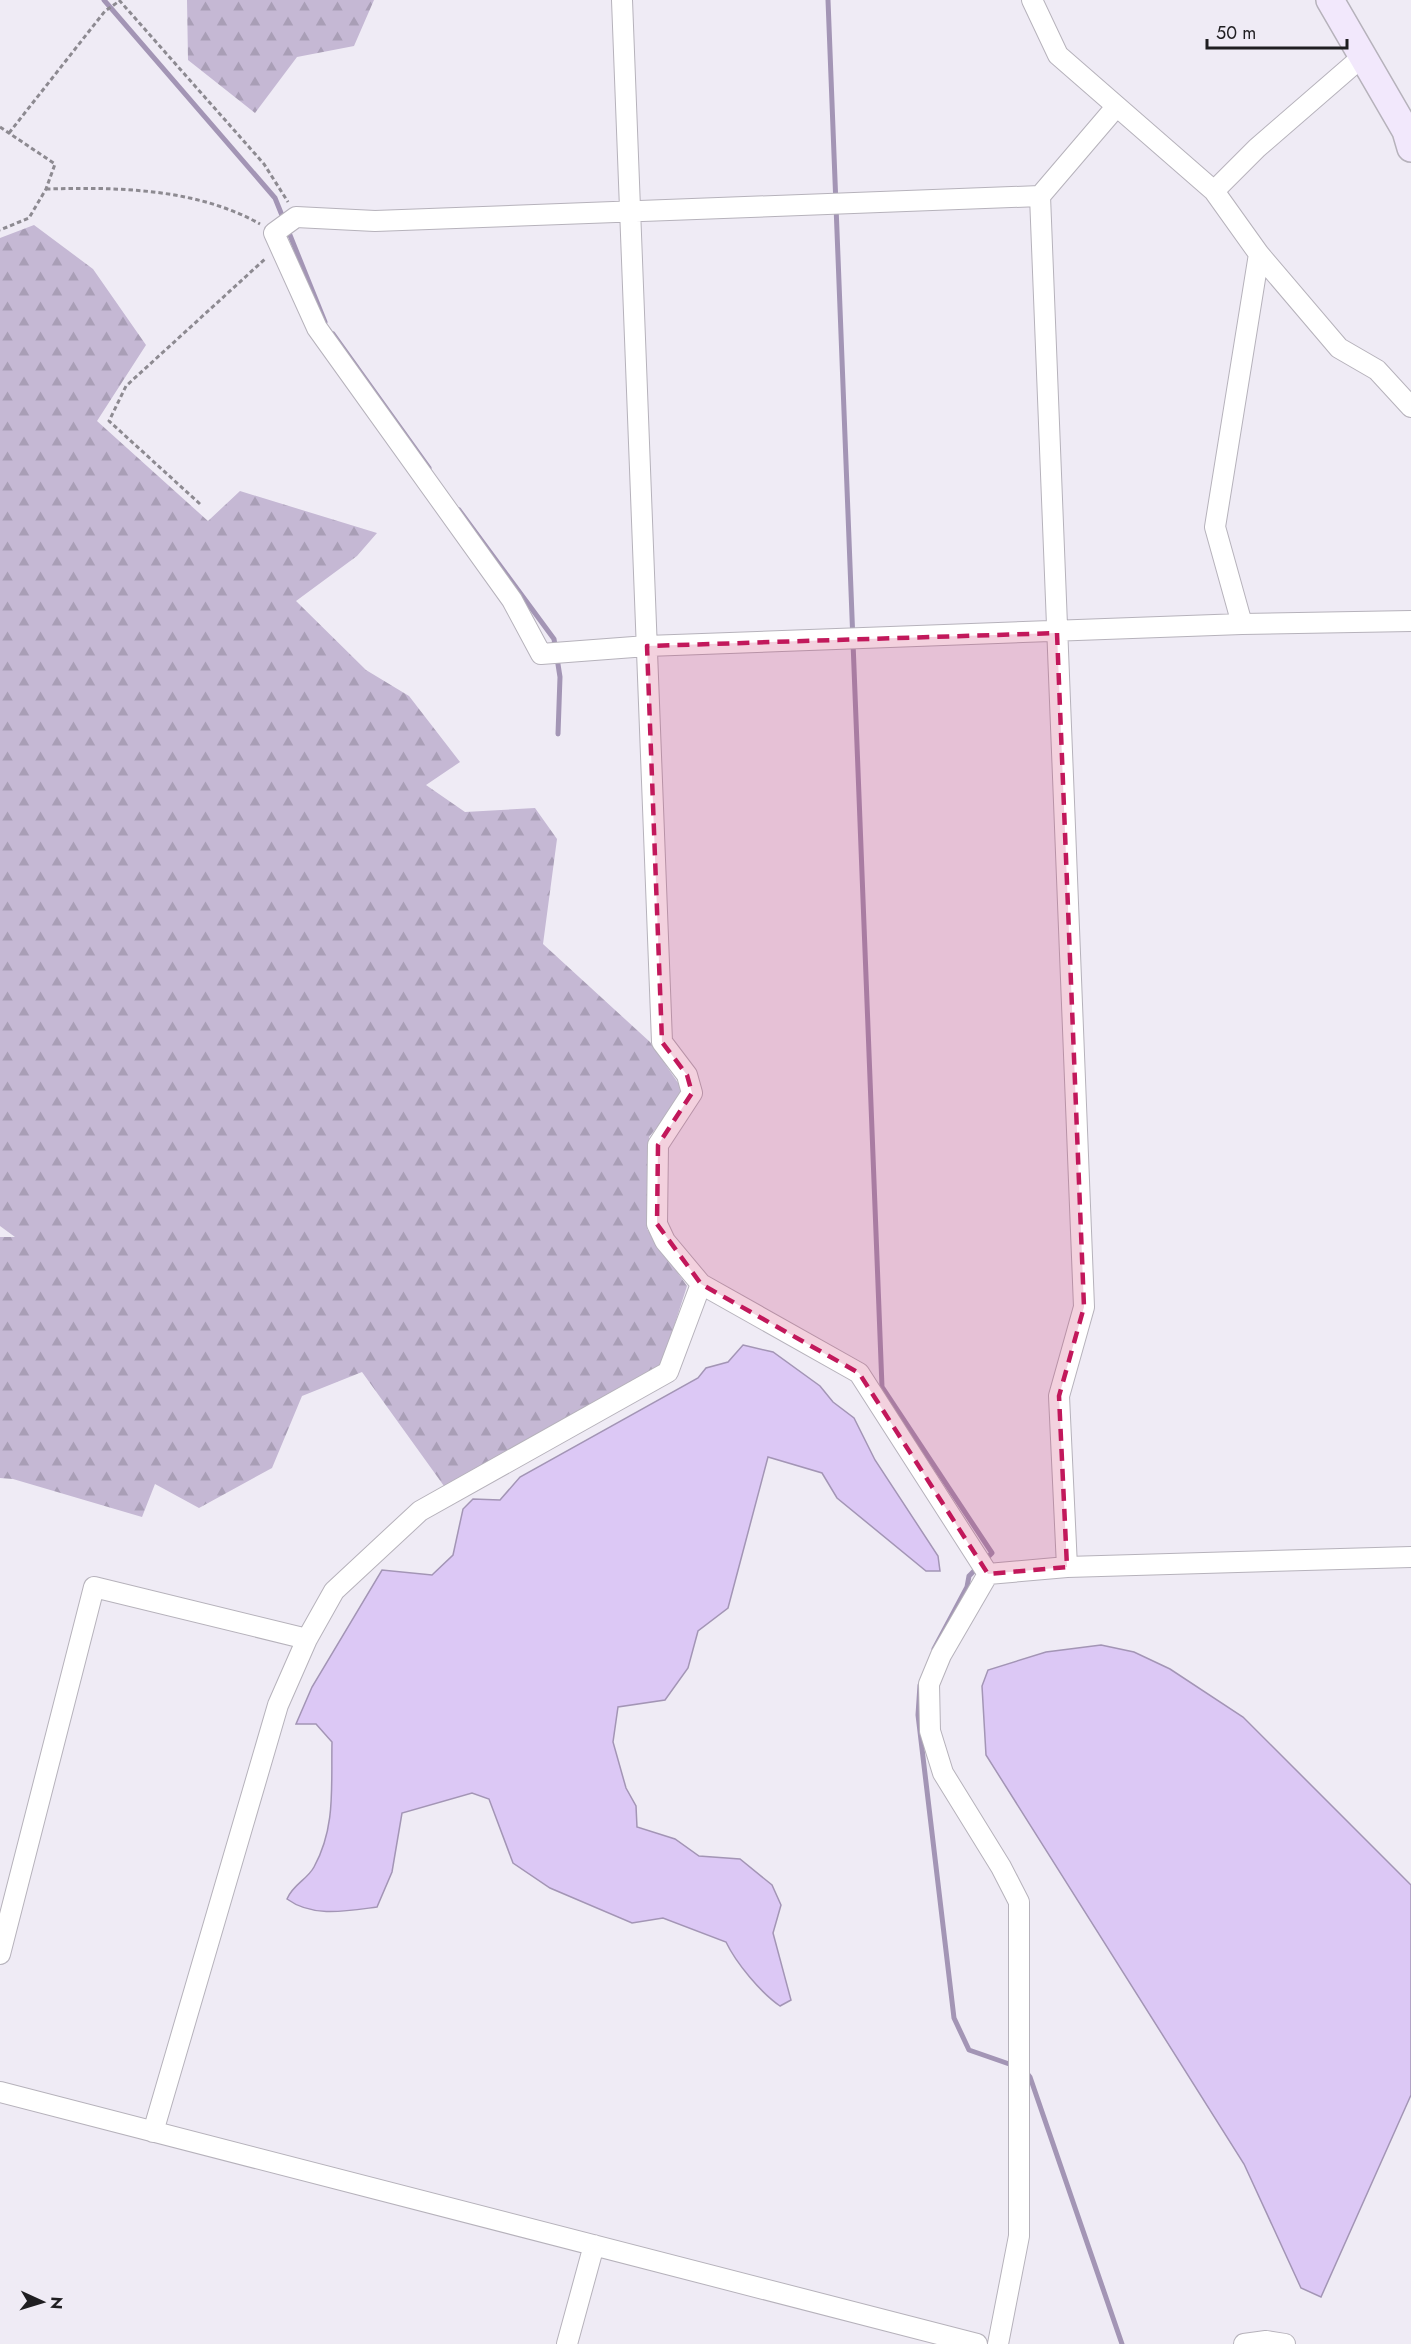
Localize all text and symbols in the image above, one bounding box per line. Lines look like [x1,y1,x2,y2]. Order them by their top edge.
scale bar [1207,12,1346,50]
text: 50 m [1216,20,1256,46]
north arrow [12,2272,72,2332]
text: N [45,2296,68,2310]

